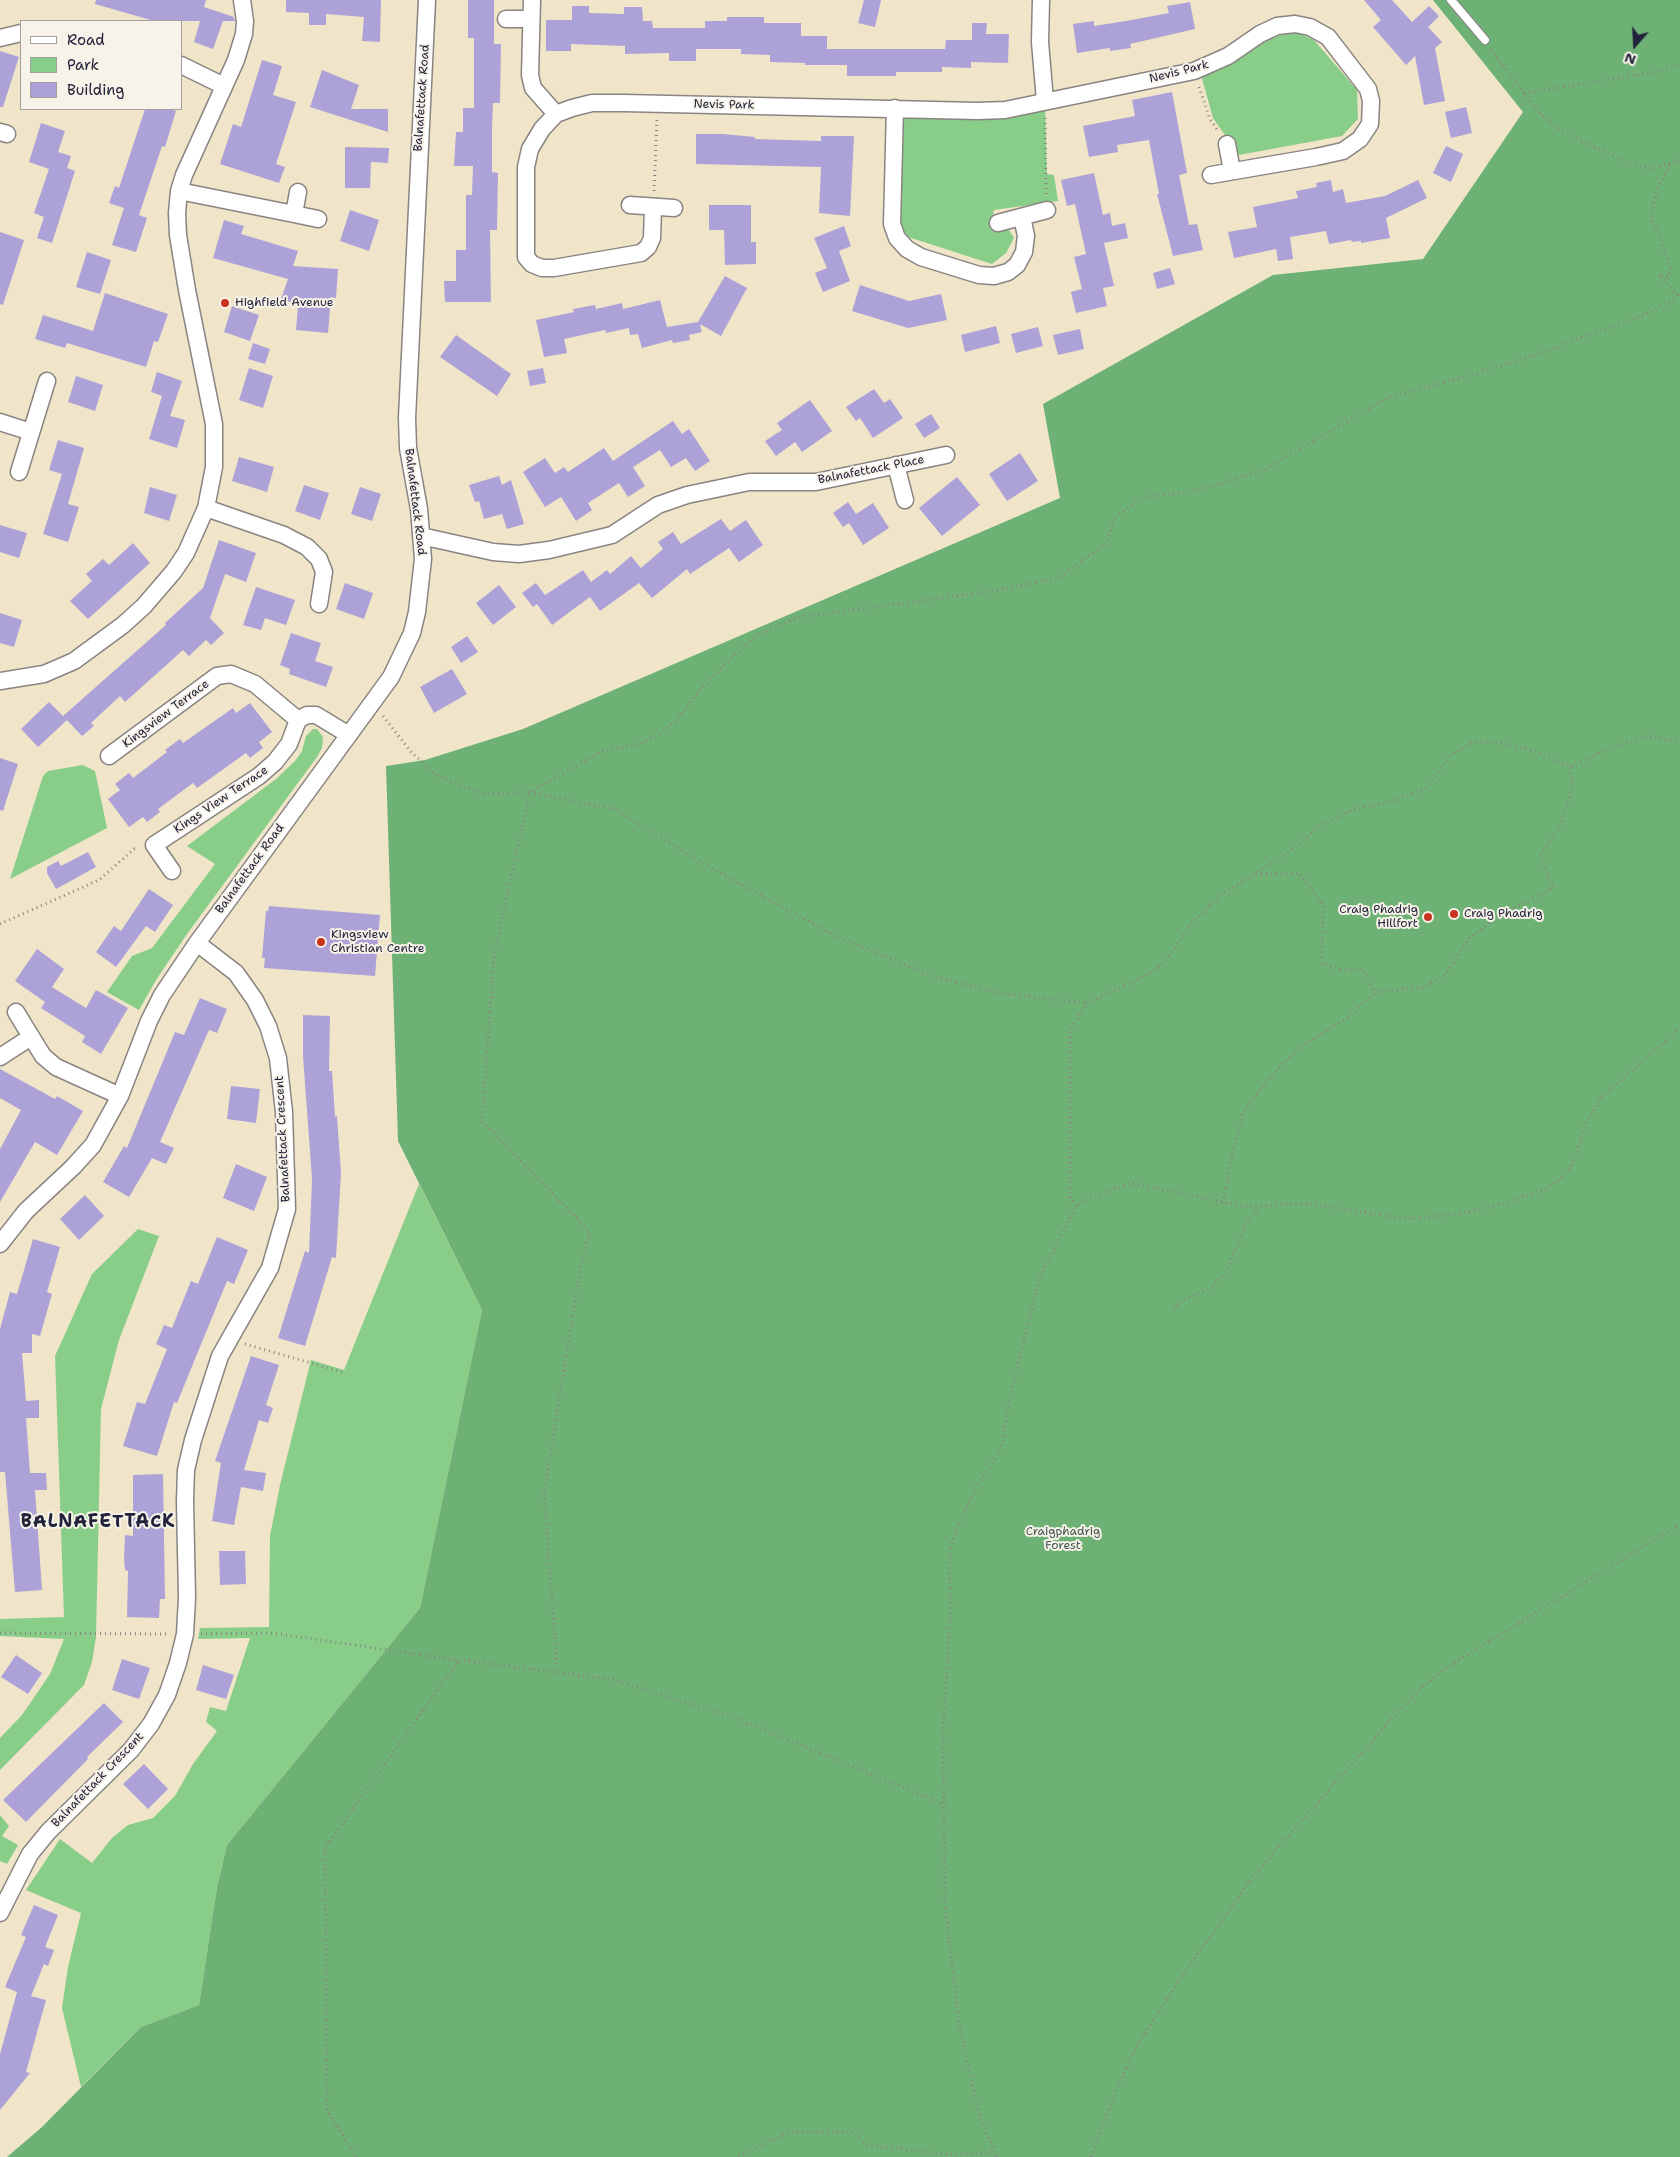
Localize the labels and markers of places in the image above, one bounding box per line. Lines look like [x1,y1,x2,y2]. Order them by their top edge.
place label: Highfield Avenue [235,296,334,310]
marker: Highfield Avenue [219,297,231,309]
place label: Craig Phadrig Hillfort [1339,903,1418,931]
place label: Craig Phadrig [1464,907,1543,921]
marker: Craig Phadrig [1448,908,1460,920]
marker: Craig Phadrig Hillfort [1422,911,1434,923]
place label: Kingsview Christian Centre [331,928,425,956]
marker: Kingsview Christian Centre [315,936,327,948]

